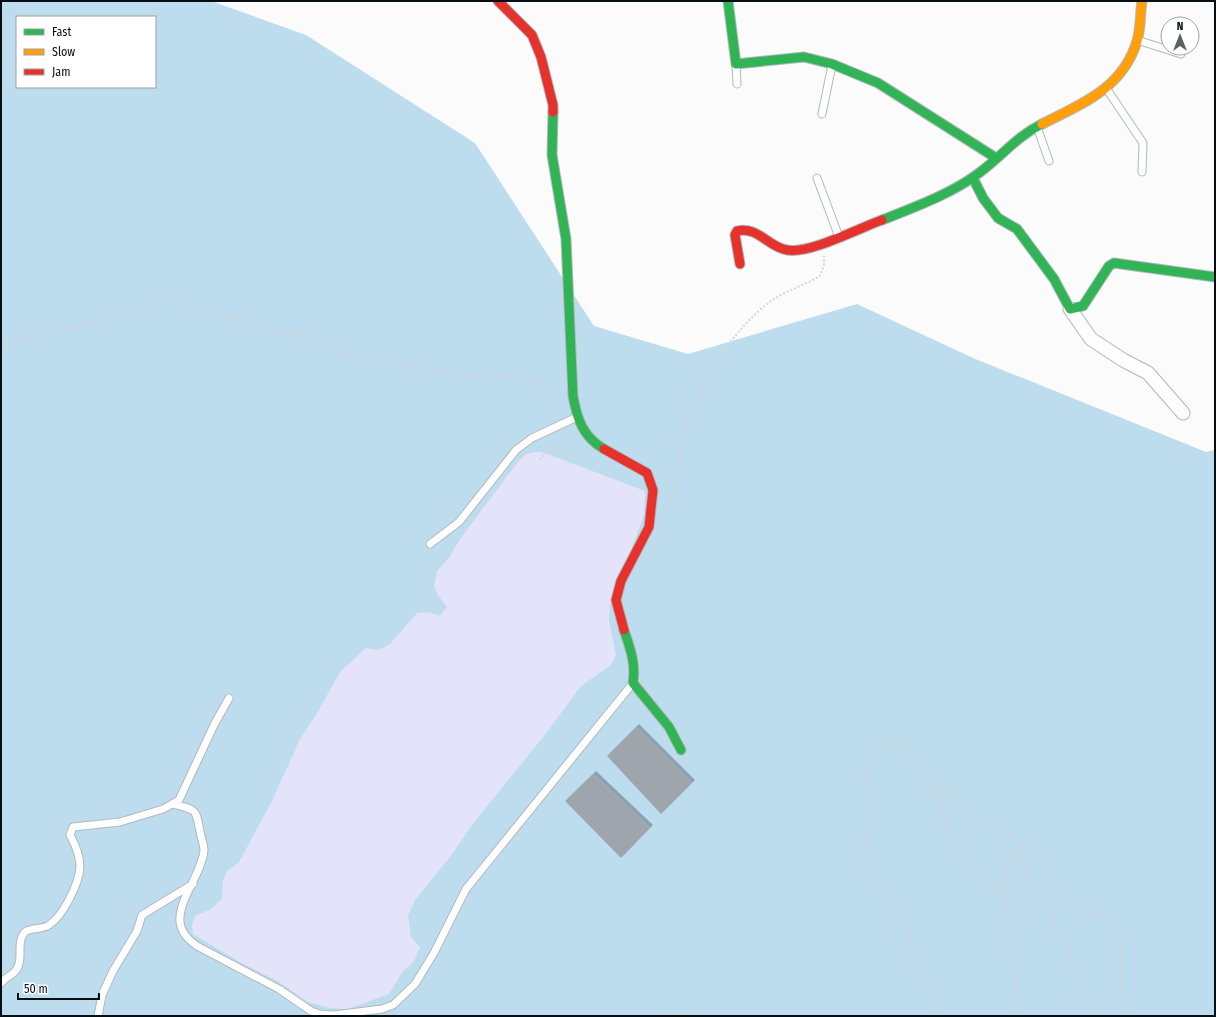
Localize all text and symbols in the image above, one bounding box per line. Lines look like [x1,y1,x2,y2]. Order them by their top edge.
legend [16,16,156,88]
north arrow [1160,16,1200,56]
text: N [1177,20,1183,33]
text: Fast [52,25,71,39]
text: Slow [52,45,75,59]
text: Jam [52,65,70,79]
scale bar [18,975,99,1001]
text: 50 m [24,982,48,996]

